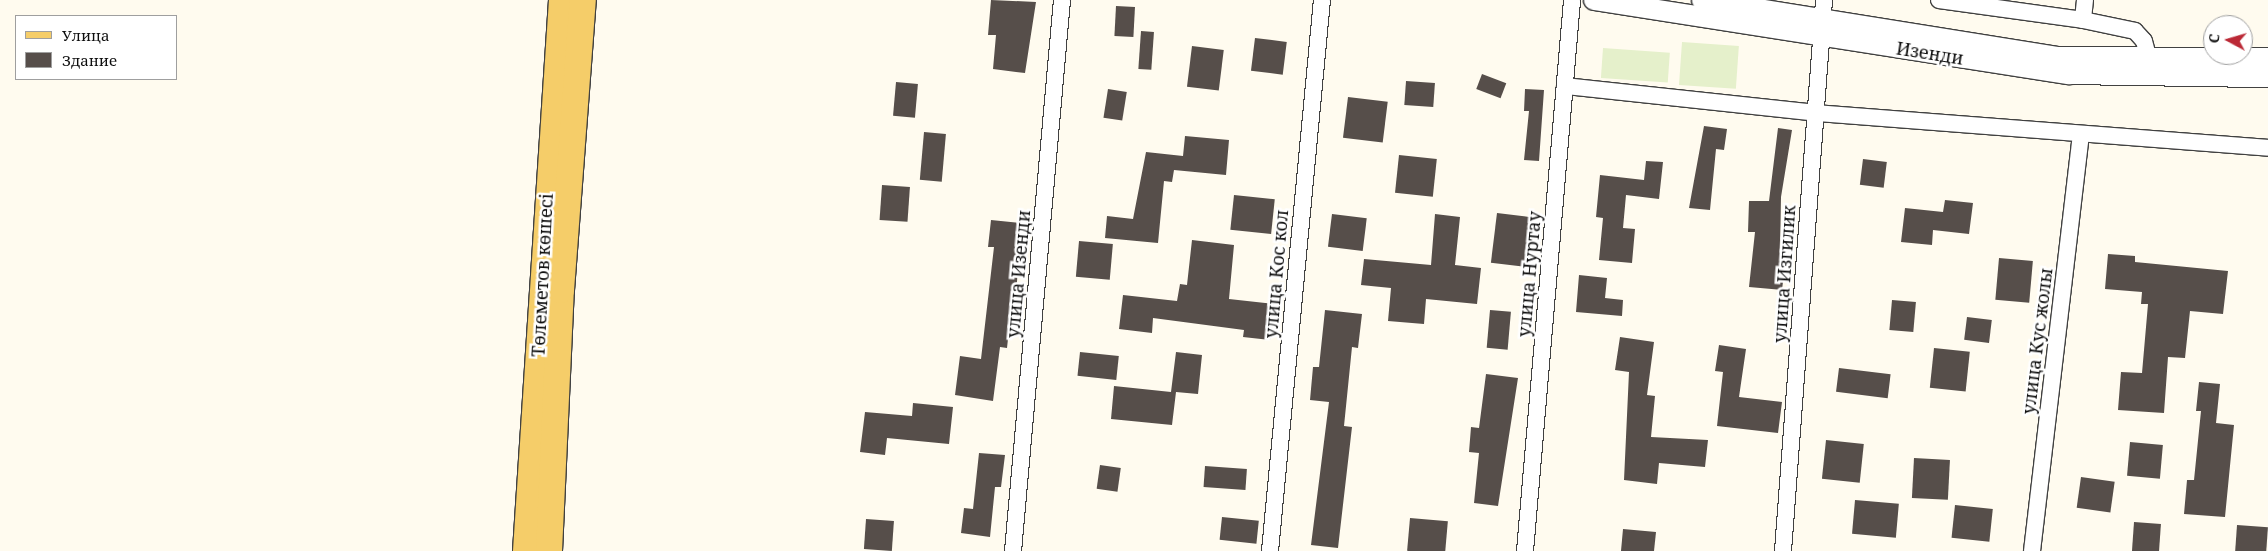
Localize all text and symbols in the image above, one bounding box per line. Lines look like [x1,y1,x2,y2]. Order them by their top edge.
legend [15,15,178,80]
north arrow [2203,15,2253,65]
text: Улица [62,25,110,45]
text: С [2204,33,2224,44]
street label: Изенди [1895,37,1965,69]
text: Здание [62,50,117,70]
street label: Төлеметов көшесі [527,193,557,357]
street label: улица Изгилик [1768,204,1800,344]
street label: улица Изенди [1002,209,1034,339]
street label: улица Кос кол [1260,209,1292,339]
street label: улица Нуртау [1513,210,1545,338]
street label: улица Кус жолы [2017,267,2057,415]

